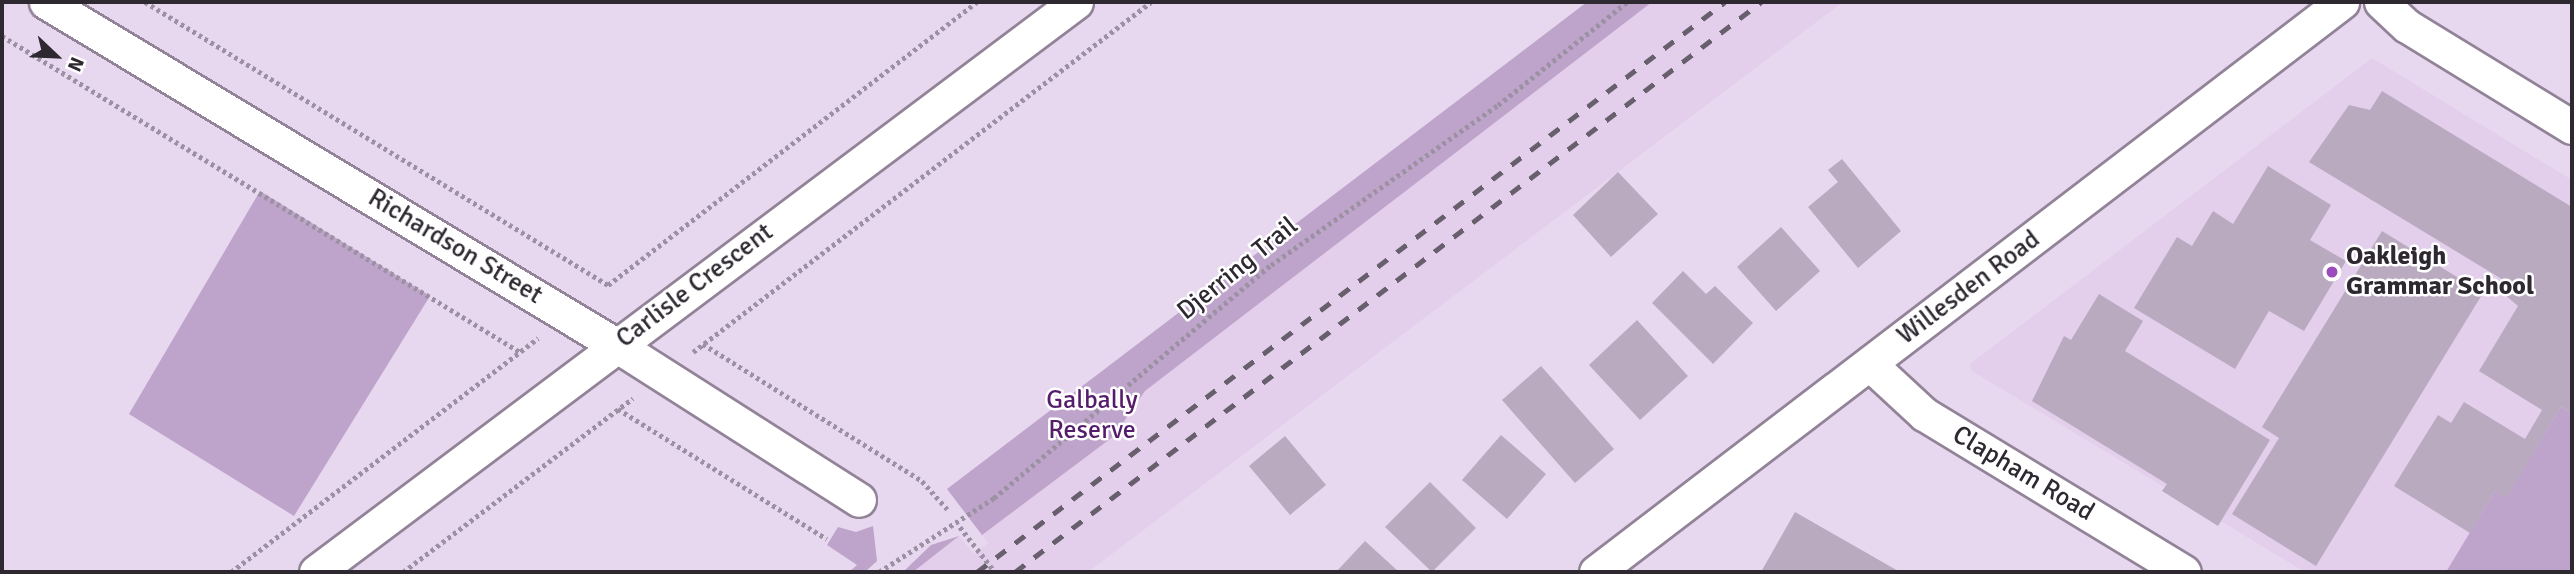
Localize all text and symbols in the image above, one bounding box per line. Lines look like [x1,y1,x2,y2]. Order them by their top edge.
north arrow [21,21,91,91]
text: N [62,53,89,75]
street label: Richardson Street [362,183,548,311]
street label: Djerring Trail [1171,211,1305,327]
street label: Carlisle Crescent [611,217,779,355]
street label: Willesden Road [1891,224,2047,352]
place label: Oakleigh Grammar School [2346,241,2534,302]
marker: Oakleigh Grammar School [2324,264,2340,280]
park label: Galbally Reserve [1046,385,1138,446]
street label: Clapham Road [1946,419,2100,529]

